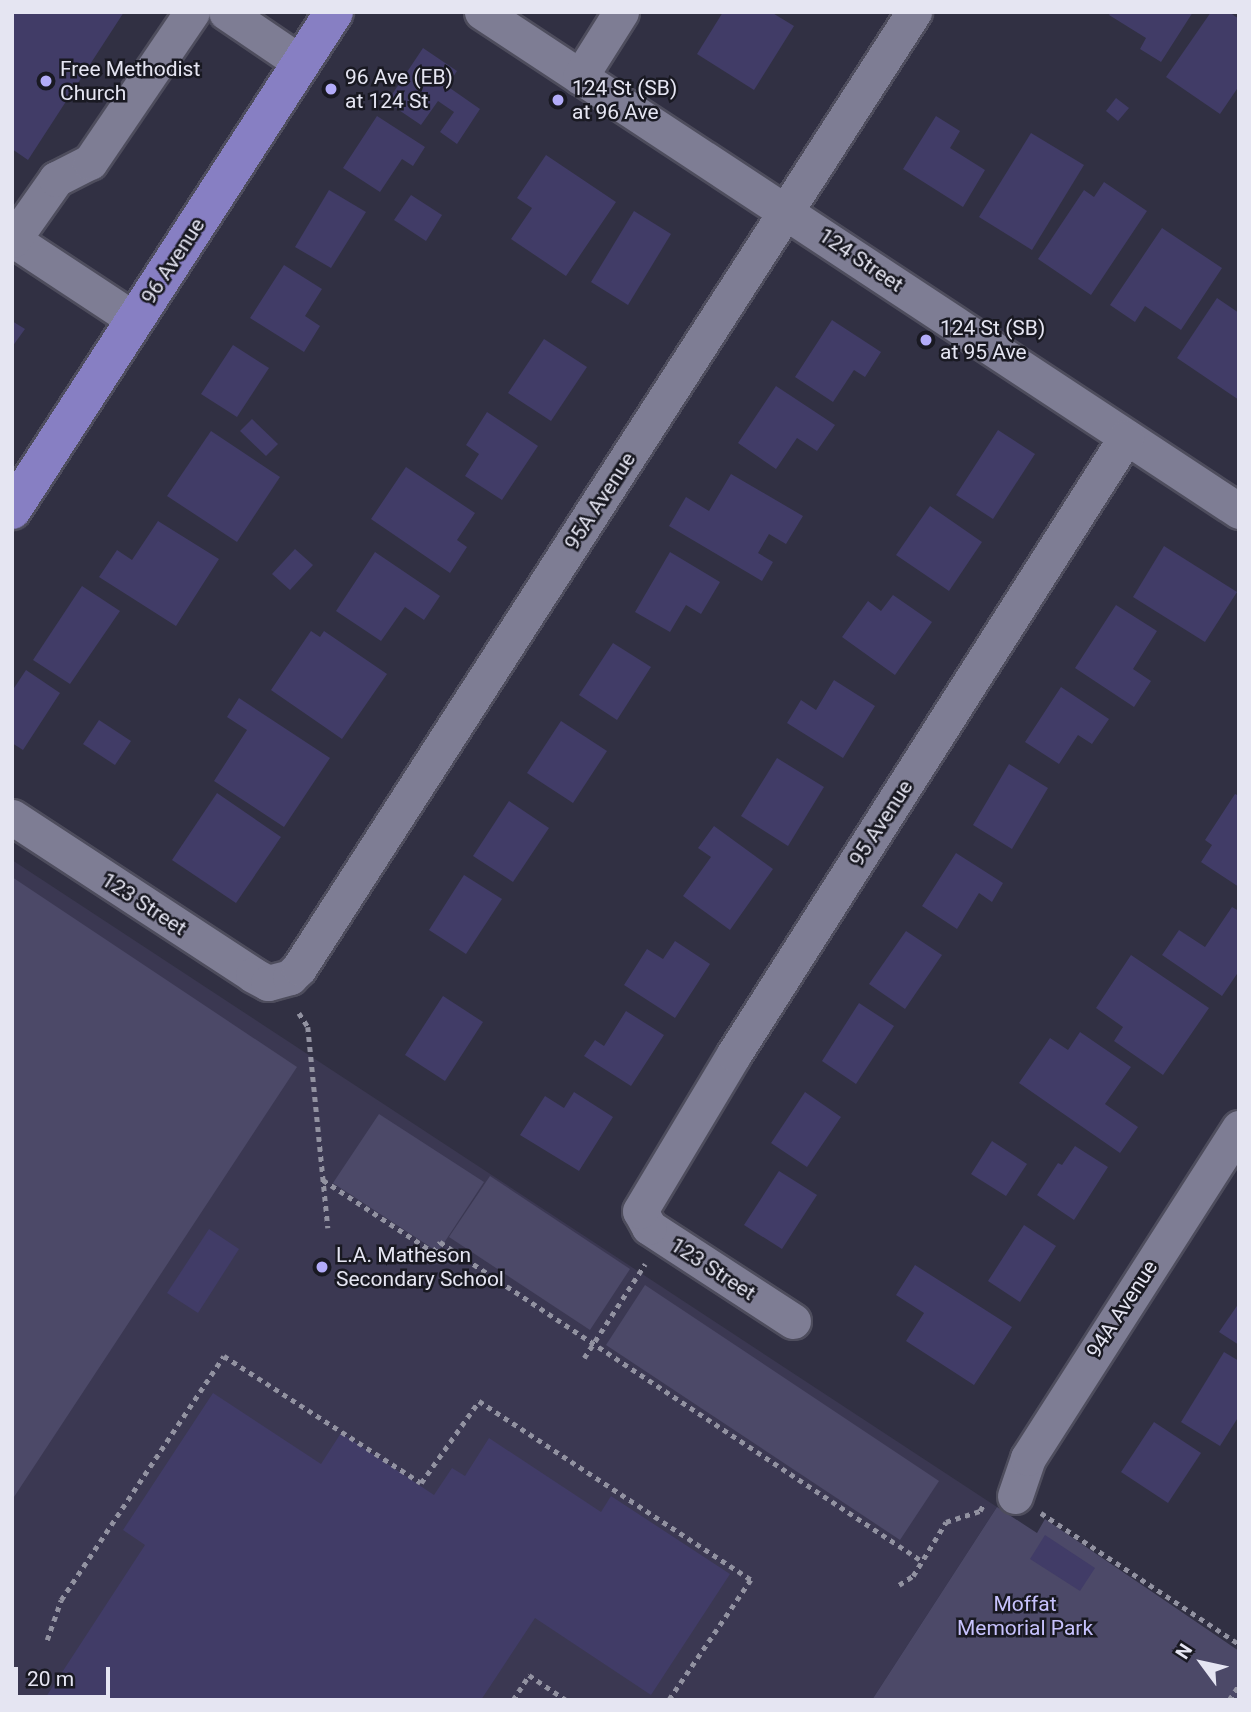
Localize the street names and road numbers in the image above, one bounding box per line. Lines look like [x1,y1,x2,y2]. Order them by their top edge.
street label: 96 Avenue [136,213,210,309]
street label: 124 Street [814,223,908,297]
street label: 95A Avenue [559,448,641,554]
street label: 95 Avenue [844,775,918,871]
street label: 123 Street [97,867,191,941]
street label: 123 Street [666,1232,760,1306]
street label: 94A Avenue [1081,1256,1163,1362]

